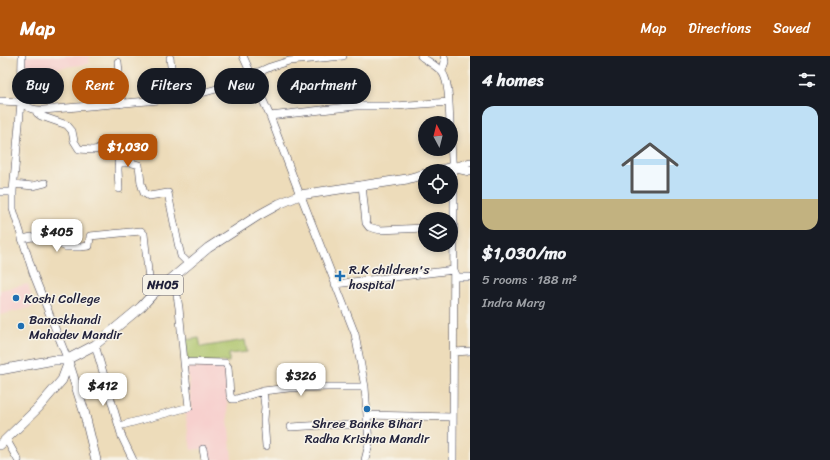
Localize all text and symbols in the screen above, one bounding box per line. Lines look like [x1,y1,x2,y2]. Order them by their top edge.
text: Map [20,12,55,45]
text: Map [640,16,666,41]
text: Directions [688,16,751,41]
text: Saved [773,16,810,41]
text: 4 homes [482,65,543,95]
chip: Buy [12,68,64,104]
chip: Rent [72,68,129,104]
chip: Filters [137,68,206,104]
chip: New [214,68,269,104]
chip: Apartment [277,68,371,104]
icon: filters [796,69,818,91]
north arrow [418,116,458,156]
map controls [418,116,458,252]
icon: home [614,132,686,204]
pin: $1,030 [95,134,161,168]
text: $1,030 [107,135,149,158]
button: locate [418,164,458,204]
button: layers [418,212,458,252]
pin: $405 [33,219,81,253]
text: $405 [40,220,74,243]
text: $1,030/mo [482,238,566,268]
place label: R.K children's hospital [348,258,430,296]
text: 5 rooms · 188 m² [482,268,577,291]
marker: R.K children's hospital [334,270,346,282]
road number: NH05 [143,275,183,295]
place label: Koshi College [24,287,100,310]
text: Indra Marg [482,291,545,314]
marker: Koshi College [11,293,21,303]
place label: Banaskhandi Mahadev Mandir [29,308,123,346]
marker: Banaskhandi Mahadev Mandir [16,321,26,331]
pin: $326 [277,363,325,397]
text: $326 [286,364,316,387]
pin: $412 [79,373,127,407]
text: $412 [88,374,118,397]
marker: Shree Banke Bihari Radha Krishna Mandir [362,404,372,414]
place label: Shree Banke Bihari Radha Krishna Mandir [305,412,430,450]

